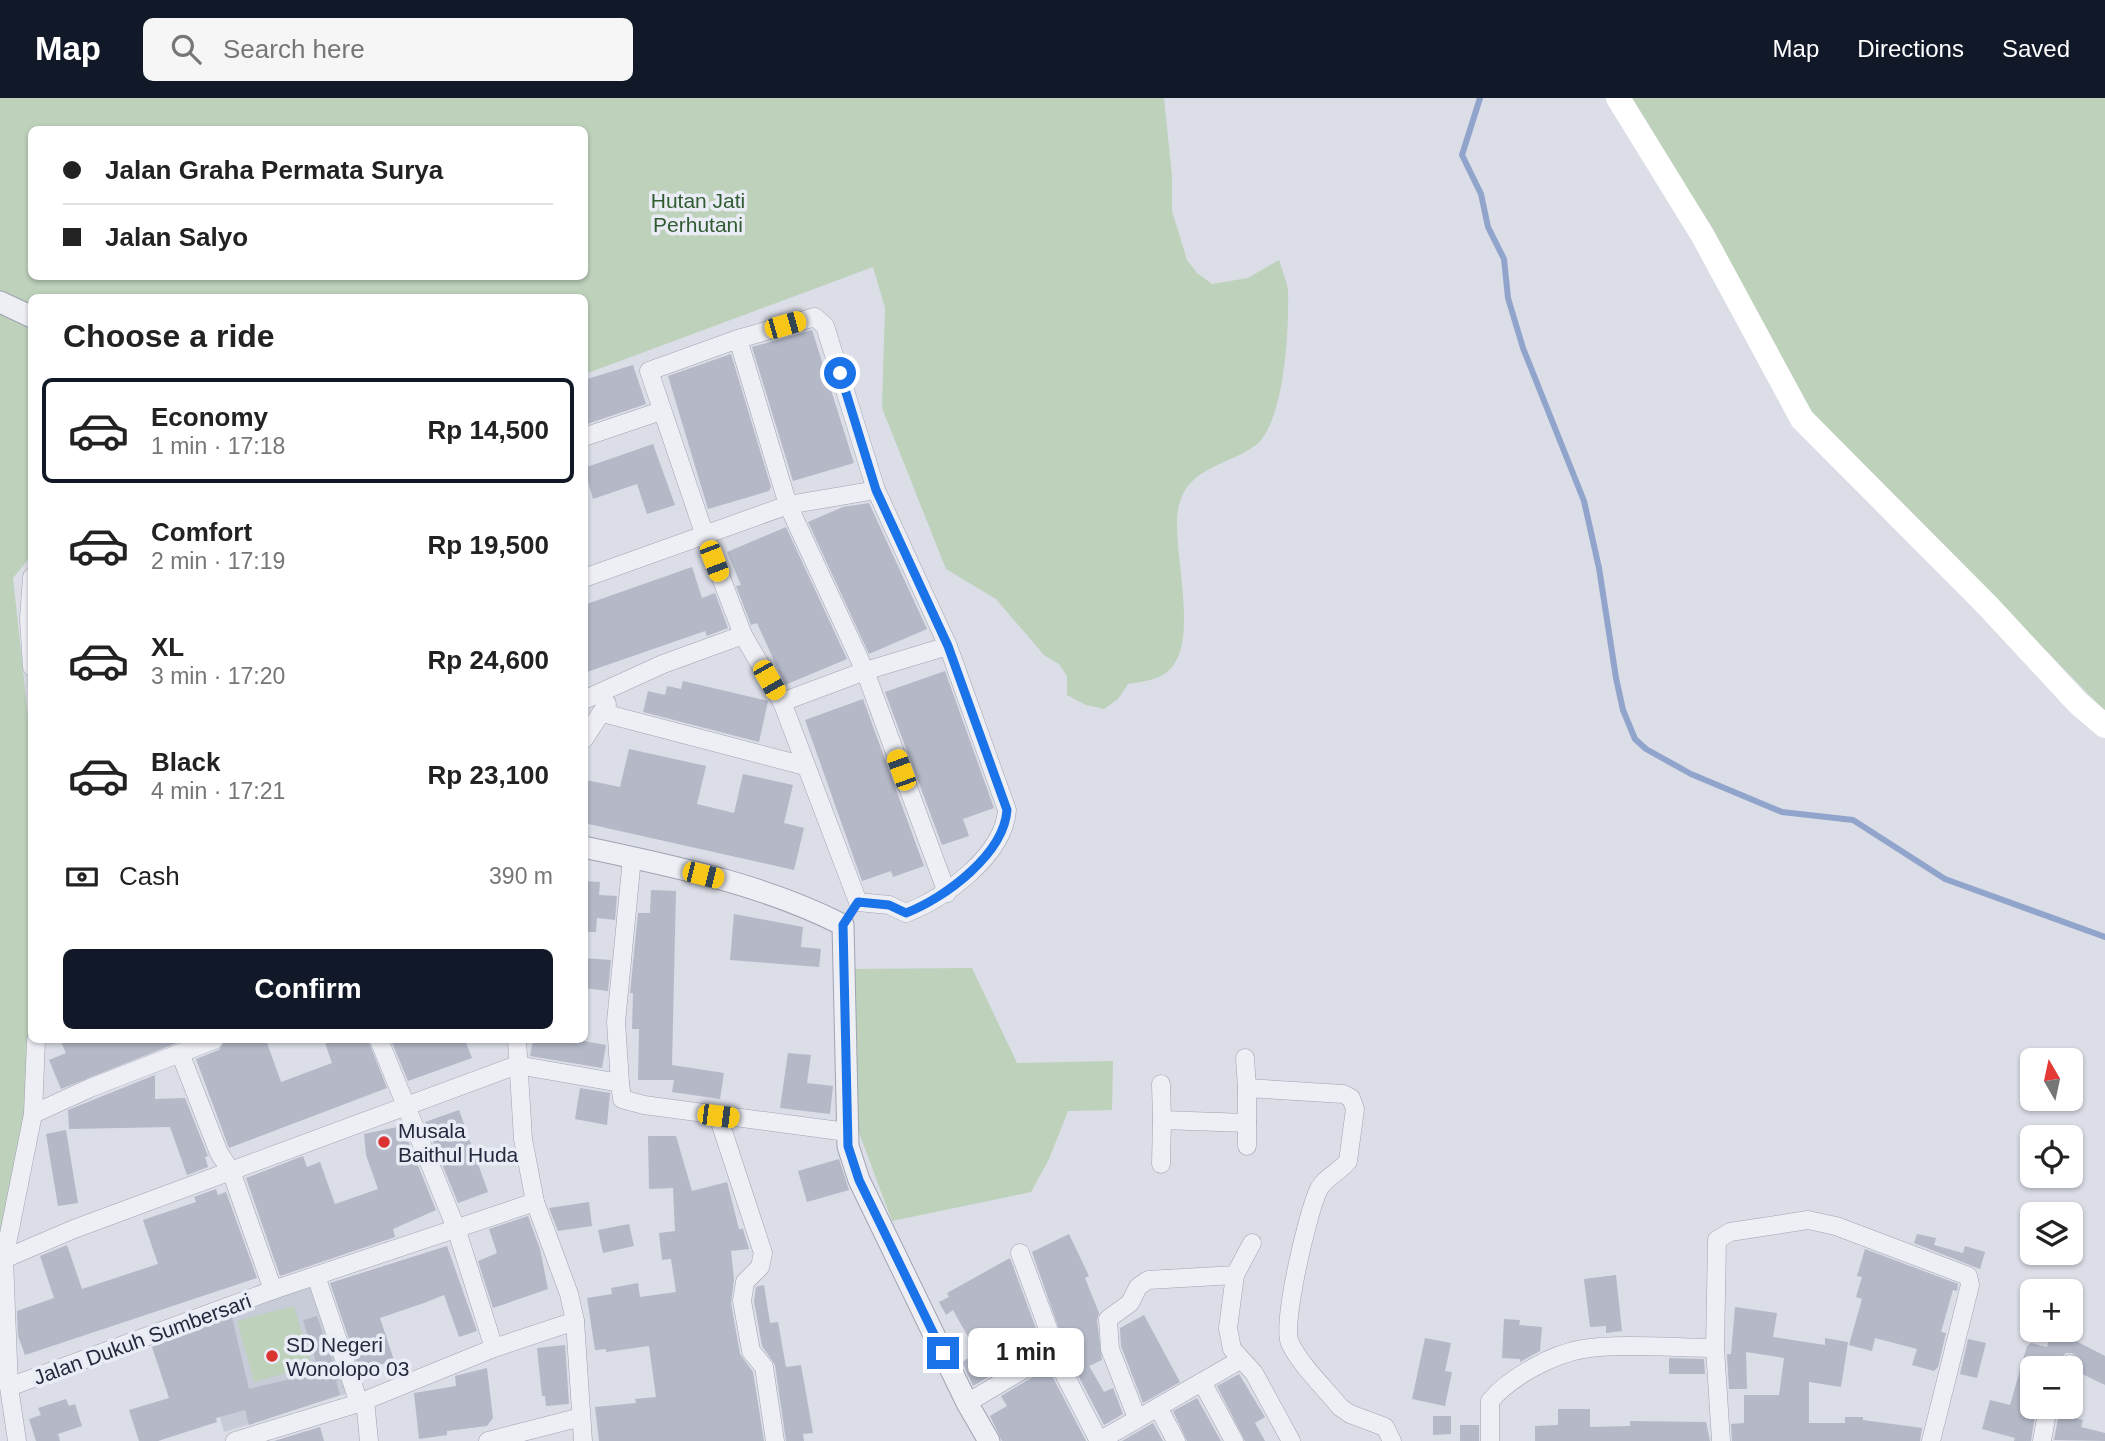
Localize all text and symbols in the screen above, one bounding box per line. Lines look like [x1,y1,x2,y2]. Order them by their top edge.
search box [143,18,633,81]
text: Map [35,30,101,67]
icon: search [167,30,205,68]
text: Search here [223,34,365,64]
text: Map [1773,35,1819,62]
text: Directions [1857,35,1964,62]
text: Saved [2002,35,2070,62]
text: Jalan Graha Permata Surya [105,155,443,185]
park label: Hutan Jati Perhutani [651,189,745,236]
text: Jalan Salyo [105,222,248,252]
car [762,309,809,341]
text: Choose a ride [63,318,275,354]
route start [824,357,856,389]
icon: car [67,399,130,462]
text: Economy [151,402,268,432]
text: Rp 14,500 [428,415,549,445]
text: 1 min · 17:18 [151,433,285,459]
icon: car [67,514,130,577]
text: Comfort [151,517,252,547]
text: Rp 19,500 [428,530,549,560]
car [697,538,732,584]
text: 2 min · 17:19 [151,548,285,574]
icon: car [67,629,130,692]
text: XL [151,632,184,662]
text: Rp 24,600 [428,645,549,675]
car [750,657,789,703]
text: 3 min · 17:20 [151,663,285,689]
icon: car [67,744,130,807]
text: Black [151,747,220,777]
car [884,747,919,793]
text: Rp 23,100 [428,760,549,790]
text: 4 min · 17:21 [151,778,285,804]
icon: cash [63,858,101,896]
car [681,860,726,890]
text: Cash [119,861,180,891]
text: 390 m [489,863,553,889]
button: Confirm [63,949,553,1029]
north arrow [2020,1048,2082,1111]
map controls [2020,1048,2083,1419]
car [696,1103,741,1129]
place label: Musala Baithul Huda [398,1119,519,1166]
button: locate [2020,1125,2083,1188]
marker: Musala Baithul Huda [376,1134,392,1150]
button: layers [2020,1202,2083,1265]
button: + [2020,1279,2083,1342]
street label: Jalan Dukuh Sumbersari [30,1289,254,1389]
callout: 1 min [968,1328,1083,1378]
place label: SD Negeri Wonolopo 03 [286,1333,409,1380]
route end [927,1337,959,1369]
text: 1 min [996,1339,1056,1365]
marker: SD Negeri Wonolopo 03 [264,1348,280,1364]
button: − [2020,1356,2083,1419]

